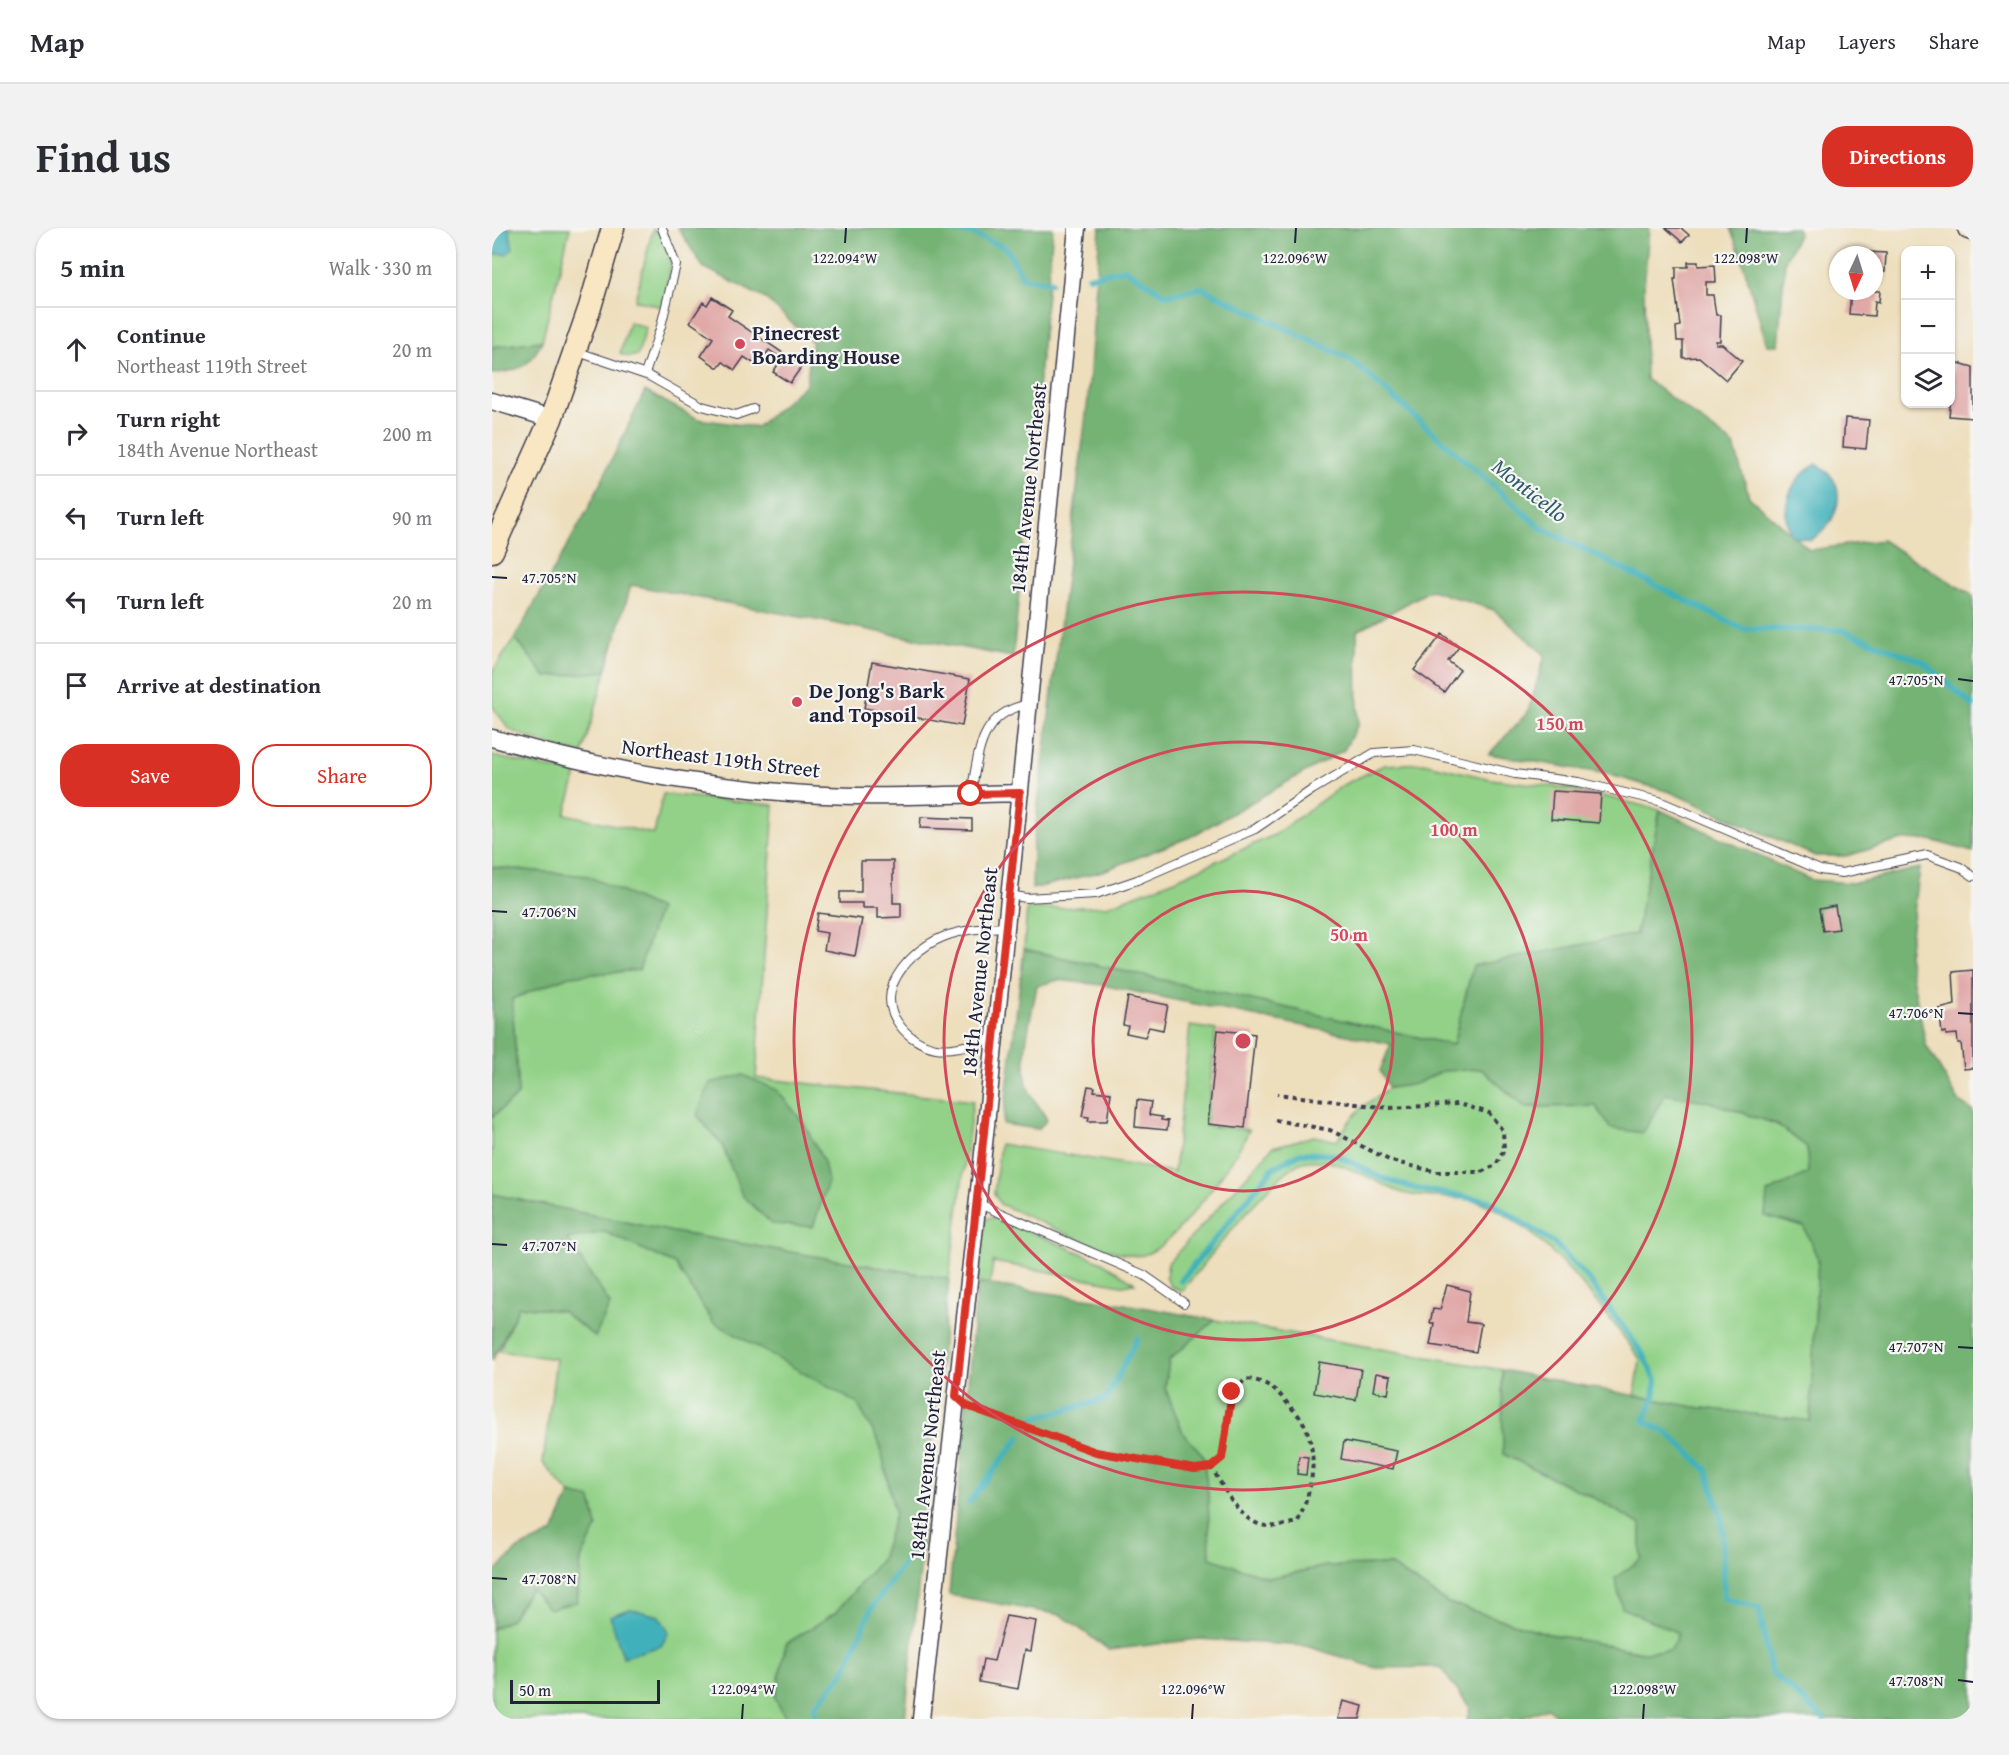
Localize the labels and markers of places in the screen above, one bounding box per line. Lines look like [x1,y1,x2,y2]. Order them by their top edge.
place label: Pinecrest Boarding House [752,317,900,372]
marker: Pinecrest Boarding House [733,337,747,351]
place label: De Jong's Bark and Topsoil [809,675,945,730]
marker: De Jong's Bark and Topsoil [790,695,804,709]
centre of rings [1233,1031,1253,1051]

